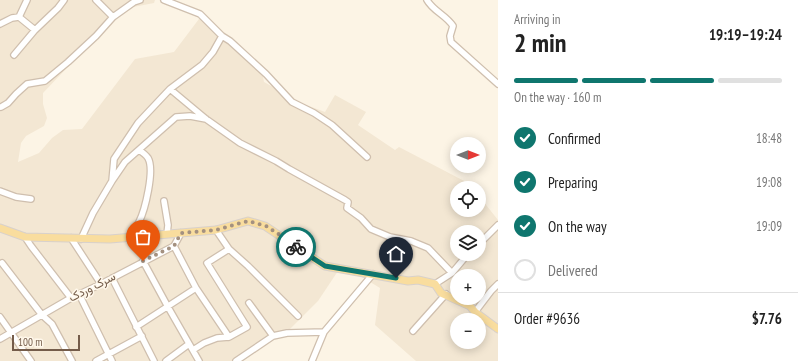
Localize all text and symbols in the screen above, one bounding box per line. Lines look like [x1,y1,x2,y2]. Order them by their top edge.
text: Arriving in [514,11,561,28]
text: 19:19–19:24 [709,25,782,44]
text: 2 min [514,26,567,59]
text: On the way · 160 m [514,89,601,106]
icon: check [514,127,536,149]
text: Confirmed [548,129,601,148]
text: 18:48 [756,130,782,147]
north arrow [450,137,486,173]
map controls [450,137,486,349]
icon: check [514,171,536,193]
text: Preparing [548,173,598,192]
text: 19:08 [756,174,782,191]
button: locate [450,181,486,217]
icon: check [514,215,536,237]
text: On the way [548,217,607,236]
text: 19:09 [756,218,782,235]
pin [126,220,160,261]
button: layers [450,225,486,261]
icon: bag [132,226,154,248]
courier [276,227,316,267]
icon: bike [285,236,307,258]
pin [379,237,413,278]
icon: home [385,243,407,265]
text: Delivered [548,261,598,280]
street label: سرک وردک [66,268,118,306]
button: + [450,269,486,305]
text: Order #9636 [514,309,580,328]
text: $7.76 [752,309,782,328]
button: − [450,313,486,349]
scale bar [12,333,80,352]
text: 100 m [18,335,42,349]

